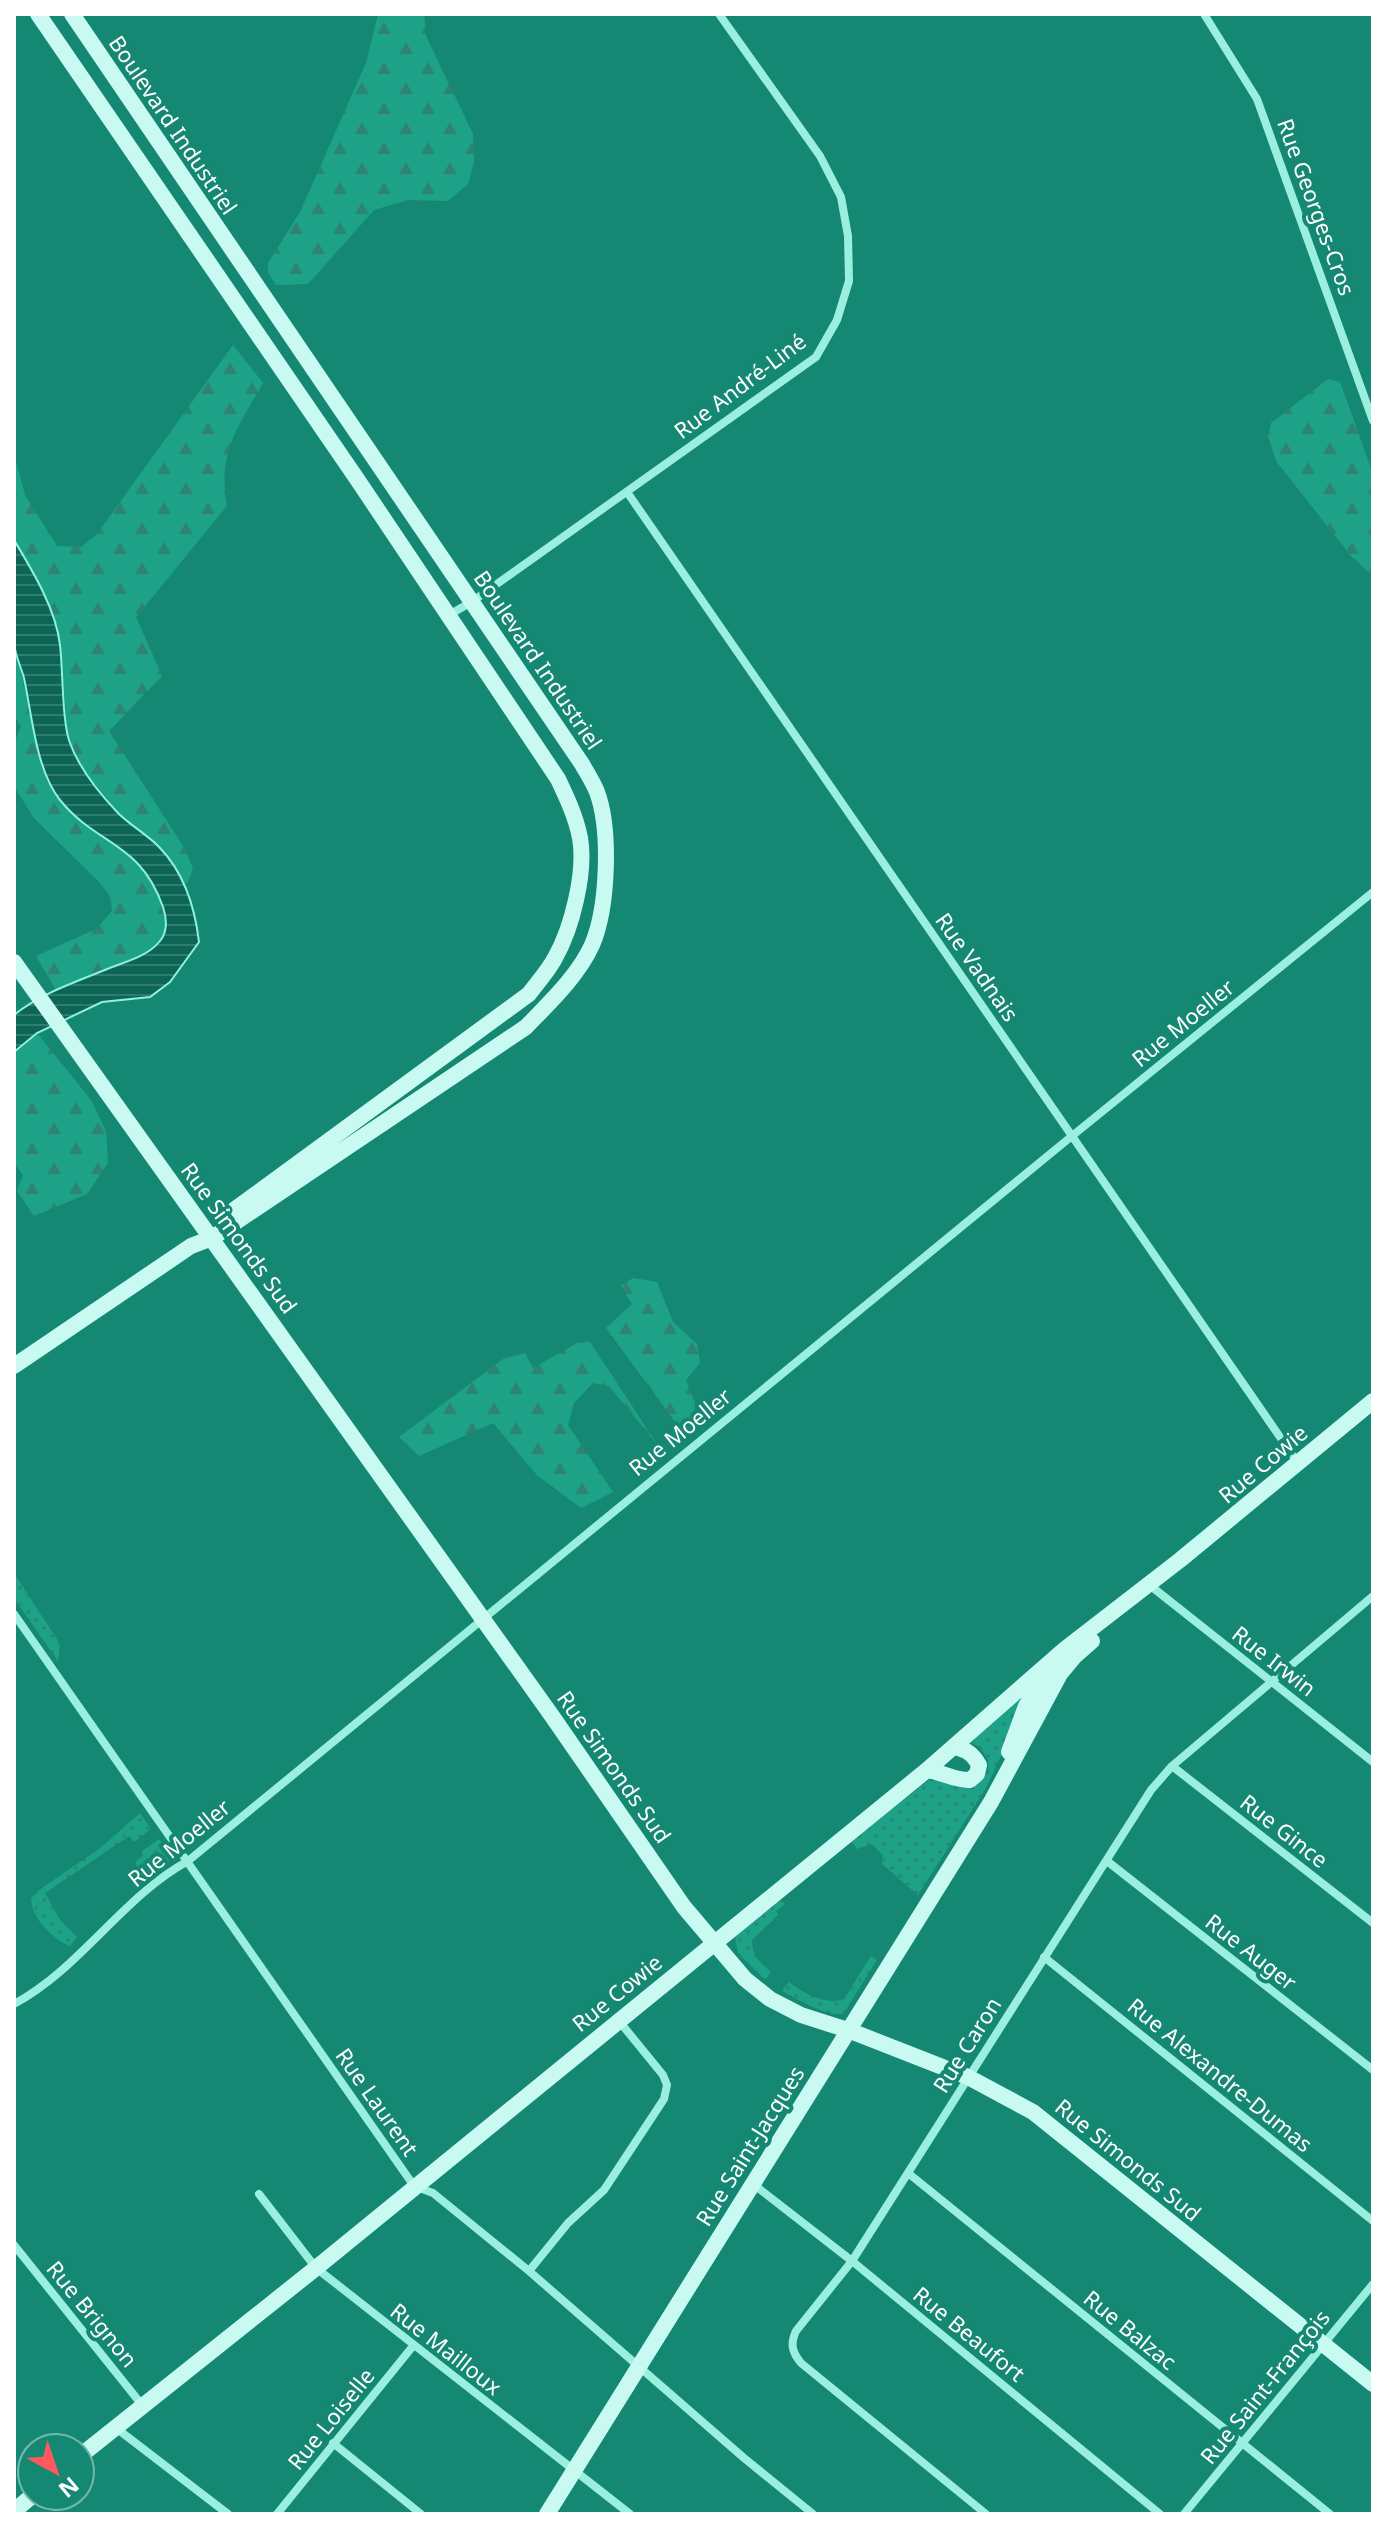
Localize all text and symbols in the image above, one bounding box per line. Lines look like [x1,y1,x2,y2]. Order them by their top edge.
street label: Boulevard Industriel [103,29,245,220]
street label: Rue Georges-Cros [1271,114,1363,299]
street label: Rue André-Liné [667,326,811,445]
street label: Boulevard Industriel [468,564,610,755]
street label: Rue Vadnais [929,906,1026,1027]
street label: Rue Moeller [1125,972,1240,1073]
street label: Rue Simonds Sud [175,1156,305,1319]
street label: Rue Moeller [622,1381,737,1482]
street label: Rue Cowie [1212,1417,1313,1509]
street label: Rue Irwin [1227,1618,1323,1702]
street label: Rue Simonds Sud [551,1684,679,1849]
street label: Rue Gince [1235,1786,1335,1874]
street label: Rue Moeller [121,1792,236,1893]
street label: Rue Auger [1200,1906,1303,1996]
street label: Rue Cowie [565,1947,668,2038]
street label: Rue Alexandre-Dumas [1122,1990,1319,2158]
street label: Rue Caron [925,1991,1007,2098]
street label: Rue Laurent [330,2041,426,2161]
street label: Rue Saint-Jacques [688,2060,810,2231]
street label: Rue Simonds Sud [1049,2091,1208,2227]
street label: Rue Brignon [41,2254,145,2373]
street label: Rue Beaufort [907,2279,1032,2388]
street label: Rue Balzac [1078,2283,1183,2376]
street label: Rue Mailloux [385,2295,509,2401]
street label: Rue Saint-François [1193,2303,1336,2470]
street label: Rue Loiselle [280,2361,380,2475]
north arrow [16,2432,96,2512]
text: N [53,2471,86,2505]

